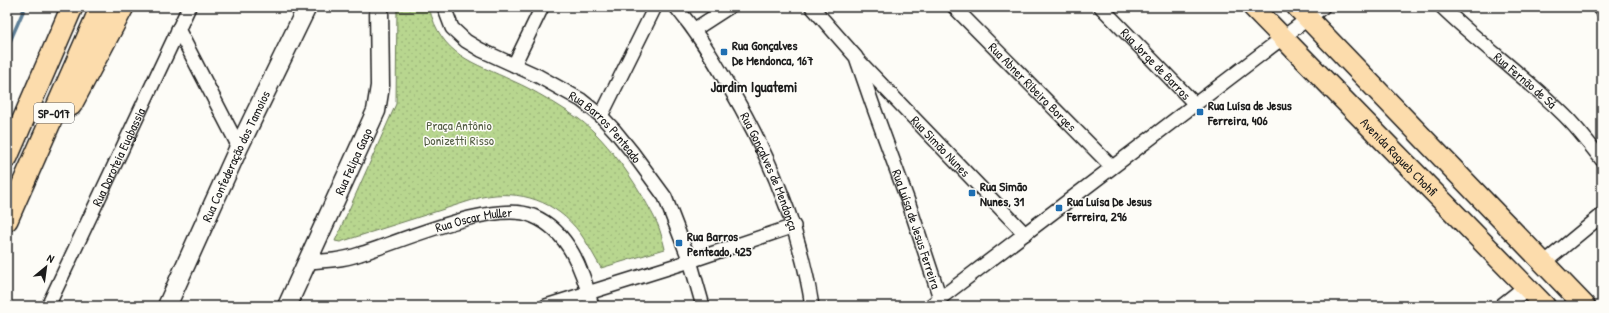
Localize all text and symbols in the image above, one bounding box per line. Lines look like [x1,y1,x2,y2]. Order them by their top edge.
street label: Rua Jorge de Barros [1117,24,1195,104]
place label: Rua Gonçalves De Mendonca, 167 [732,36,814,69]
street label: Rua Abner Ribeiro Borges [985,38,1081,135]
marker: Rua Gonçalves De Mendonca, 167 [719,47,729,57]
street label: Rua Fernão de Sá [1490,48,1561,112]
district label: Jardim Iguatemi [711,76,797,98]
street label: Rua Barros Penteado [566,86,646,166]
street label: Rua Confederação dos Tamoios [197,87,274,225]
place label: Rua Luísa de Jesus Ferreira, 406 [1207,96,1292,129]
road number: SP-017 [34,103,74,123]
street label: Rua Doroteia Eugbassia [87,105,149,209]
marker: Rua Luísa de Jesus Ferreira, 406 [1195,107,1205,117]
street label: Rua Gonçalves de Mendonça [736,109,803,233]
street label: Rua Simão Nunes [907,112,974,181]
street label: Avenida Ragueb Chohfi [1357,113,1442,200]
park label: Praça Antônio Donizetti Risso [424,116,494,149]
street label: Rua Felipa Gago [330,125,376,198]
street label: Rua Luísa de Jesus Ferreira [888,167,945,291]
place label: Rua Simão Nunes, 31 [980,177,1028,210]
marker: Rua Simão Nunes, 31 [967,188,977,198]
place label: Rua Luísa De Jesus Ferreira, 296 [1066,192,1152,225]
street label: Rua Oscar Muller [433,203,512,236]
marker: Rua Luísa De Jesus Ferreira, 296 [1054,203,1064,213]
place label: Rua Barros Penteado, 425 [687,227,752,260]
marker: Rua Barros Penteado, 425 [674,238,684,248]
north arrow [26,247,66,287]
text: N [45,251,57,266]

